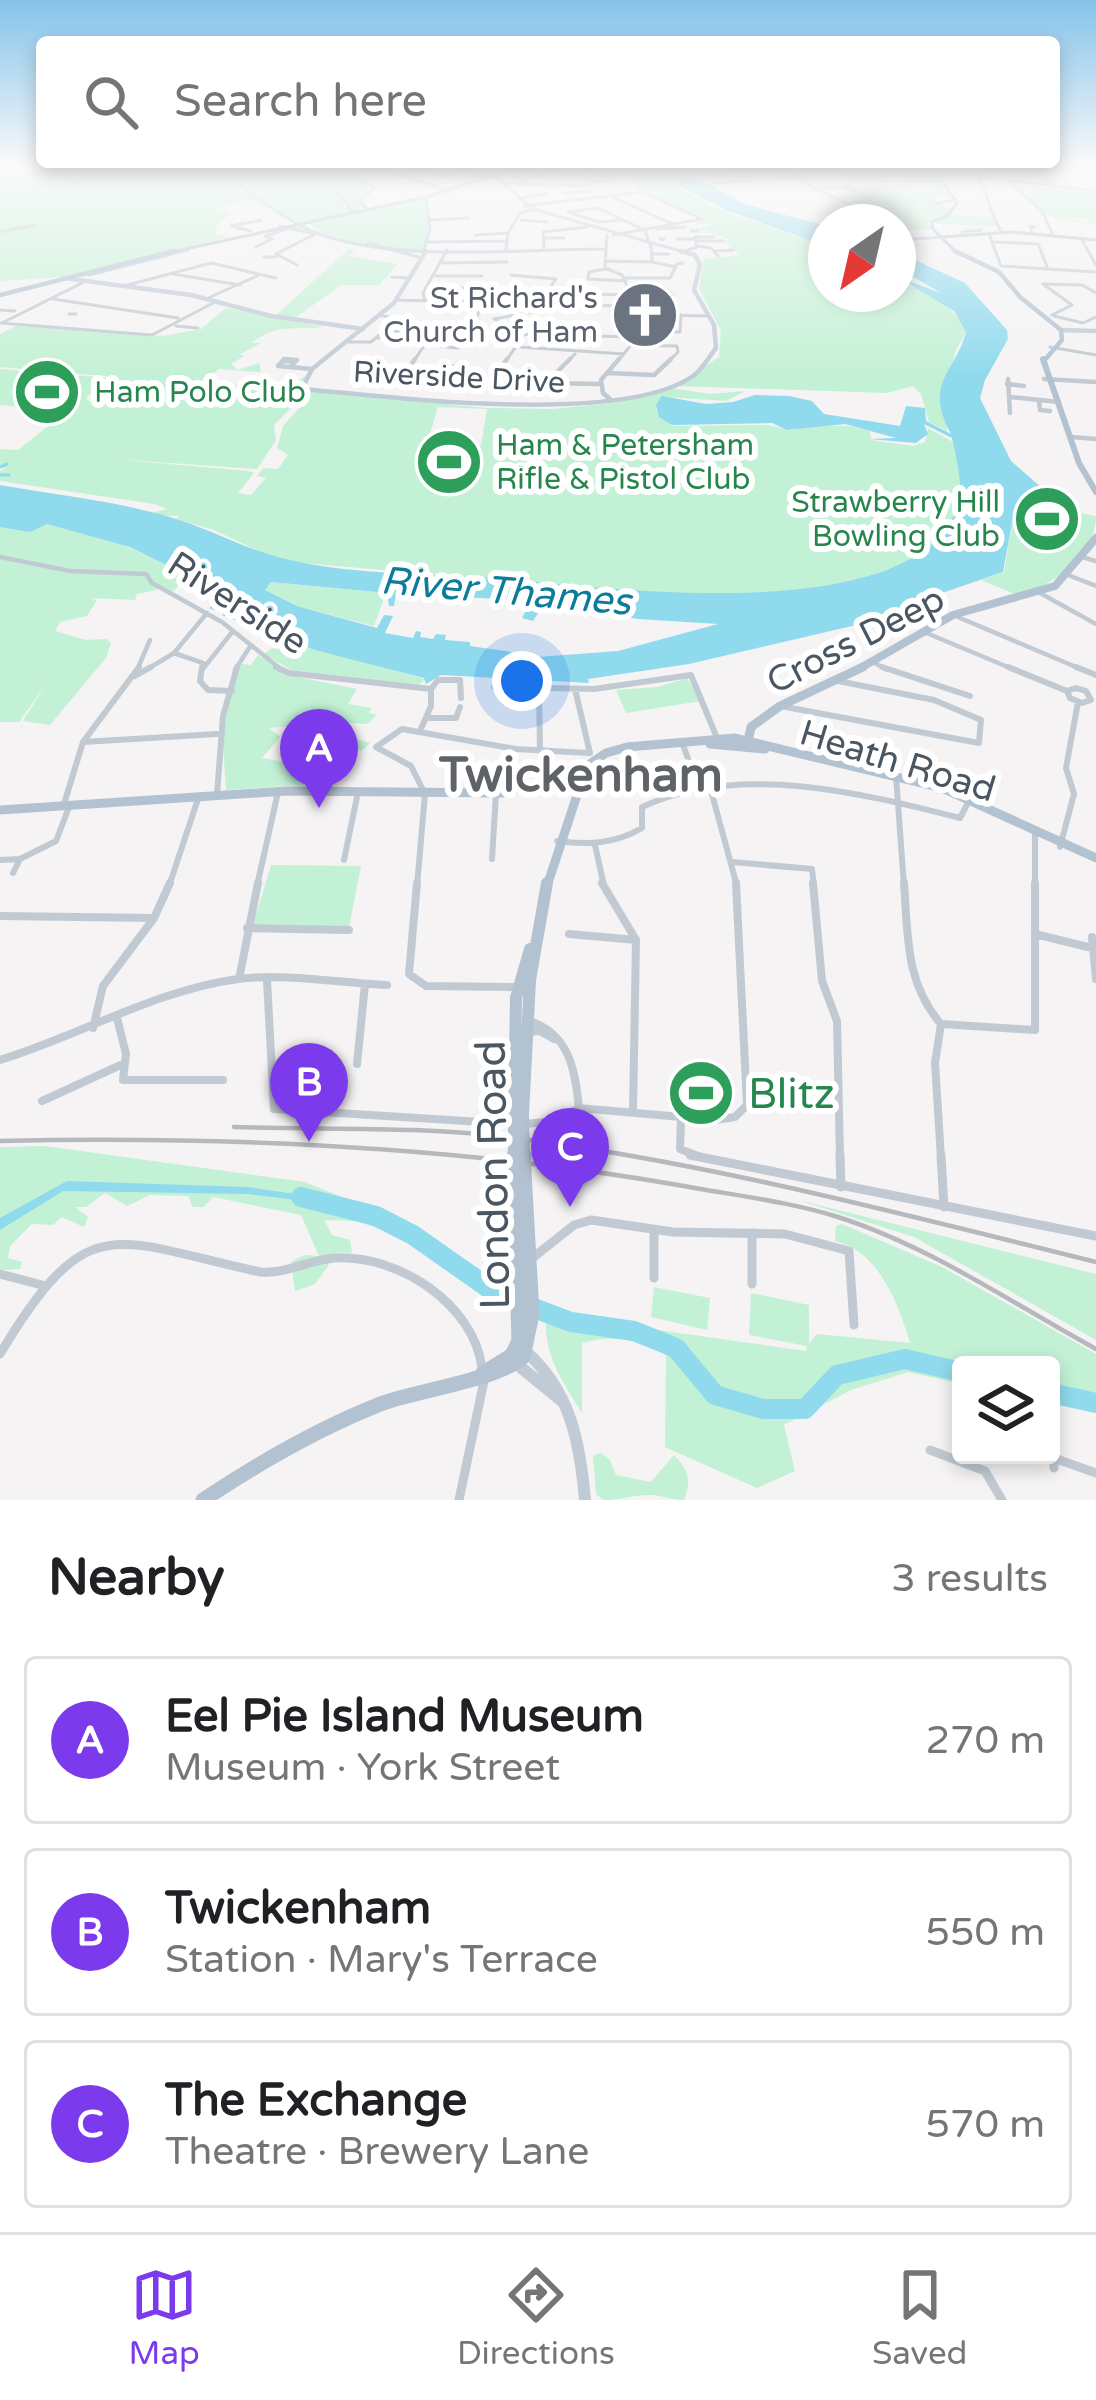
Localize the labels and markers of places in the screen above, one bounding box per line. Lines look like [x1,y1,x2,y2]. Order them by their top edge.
place label: St Richard's Church of Ham [383,280,598,351]
church icon: St Richard's Church of Ham [610,280,680,350]
sports icon: Ham Polo Club [12,357,82,427]
place label: Ham Polo Club [94,374,306,411]
sports icon: Ham & Petersham Rifle & Pistol Club [414,427,484,497]
place label: Ham & Petersham Rifle & Pistol Club [496,427,754,498]
place label: Strawberry Hill Bowling Club [791,484,1000,555]
sports icon: Strawberry Hill Bowling Club [1012,484,1082,554]
pin: A [280,709,358,808]
pin: B [270,1043,348,1142]
sports icon: Blitz [666,1058,736,1128]
place label: Blitz [748,1069,835,1120]
pin: C [531,1108,609,1207]

